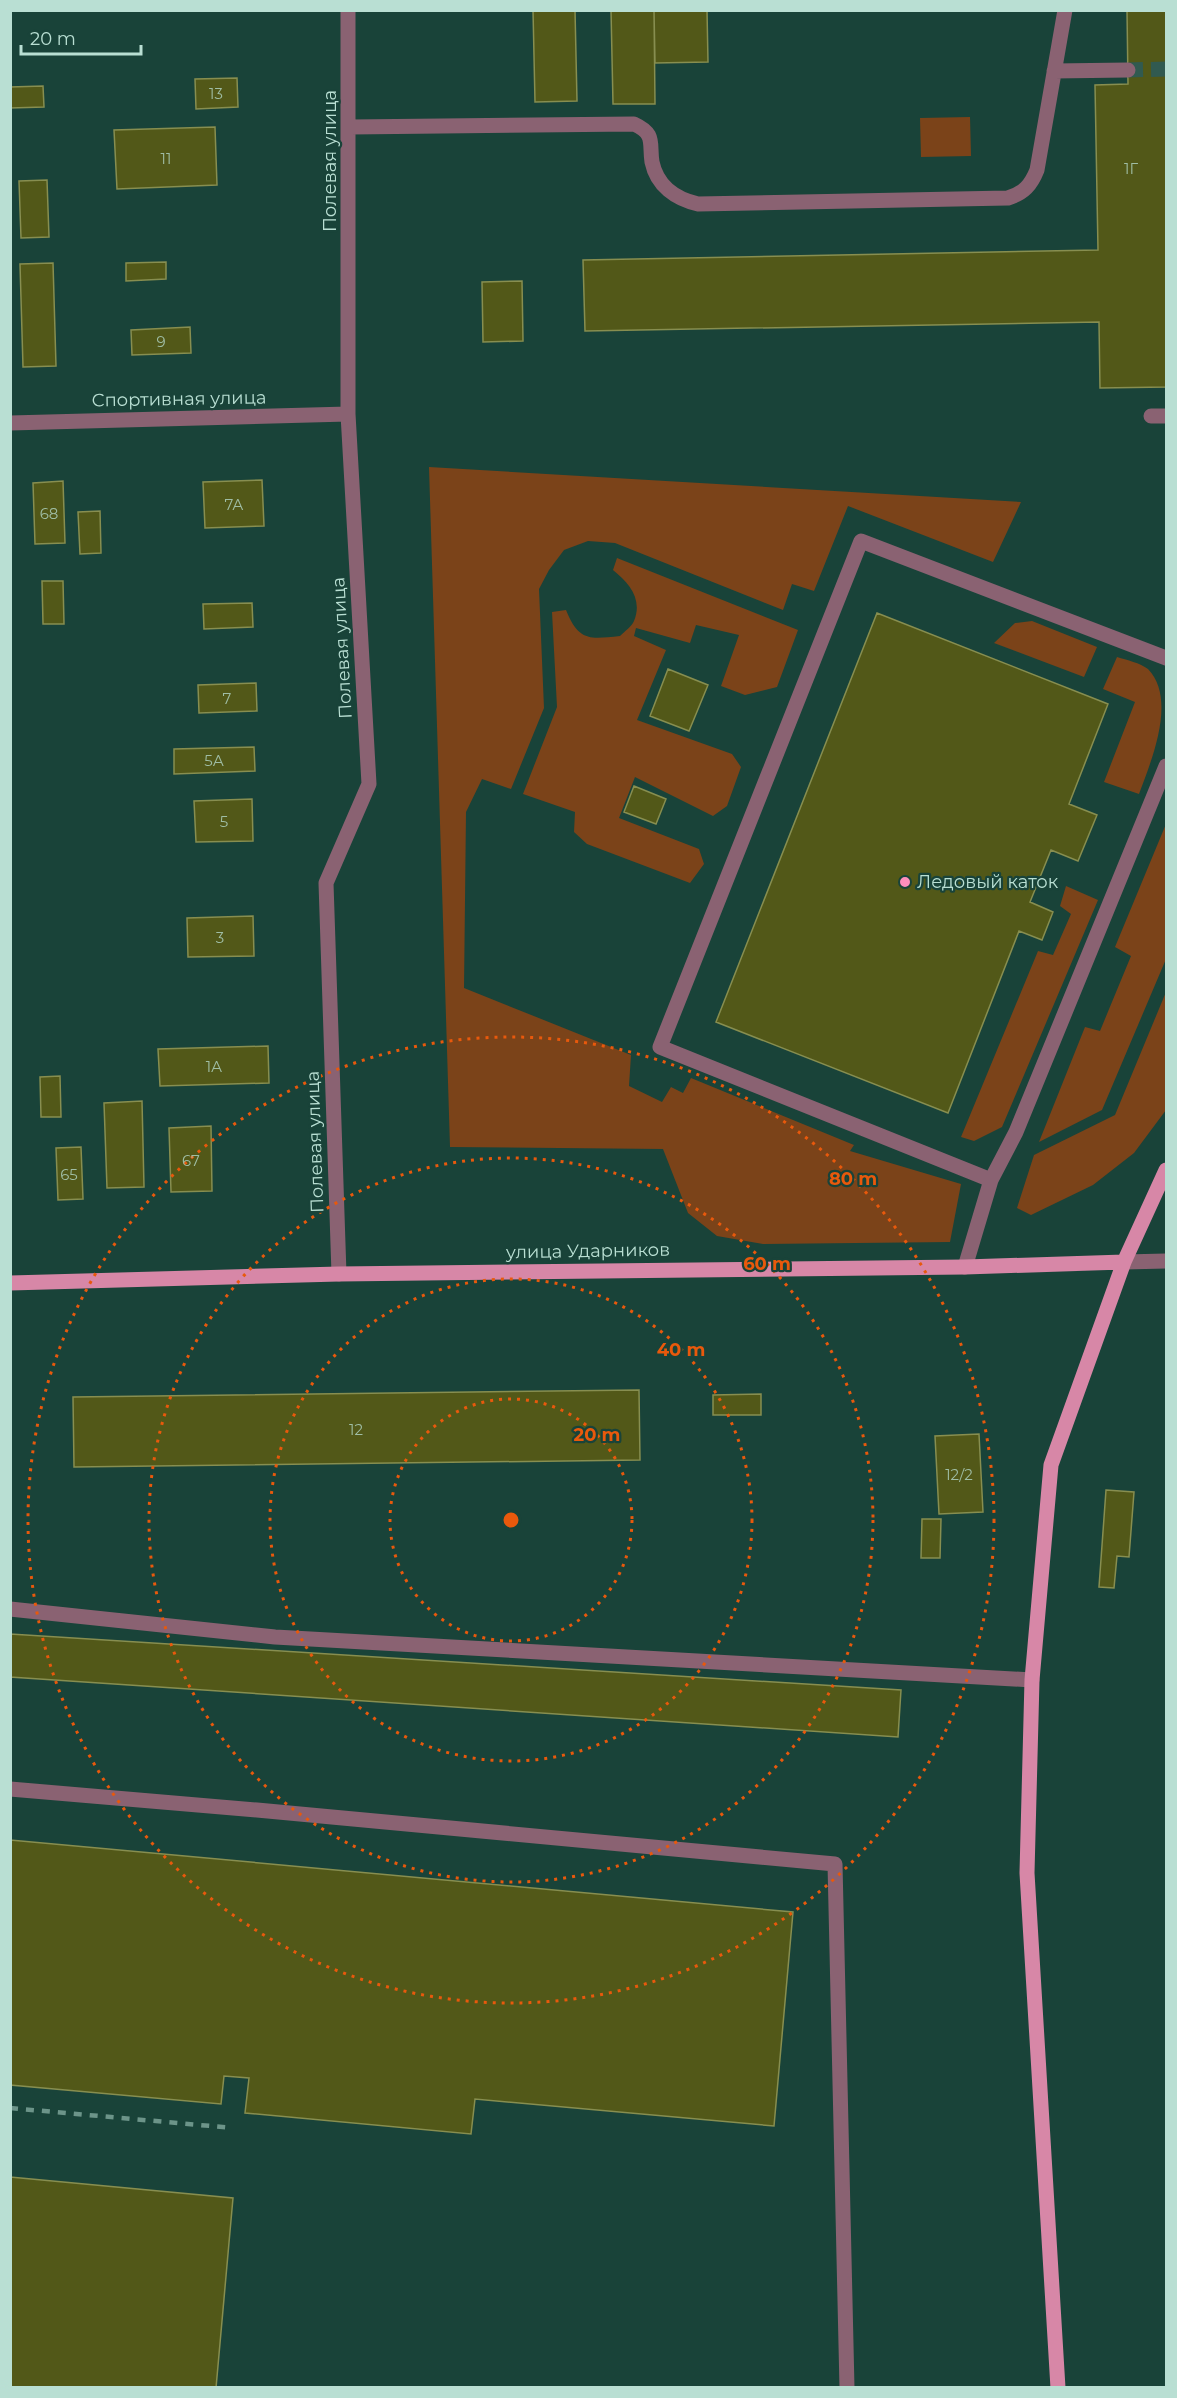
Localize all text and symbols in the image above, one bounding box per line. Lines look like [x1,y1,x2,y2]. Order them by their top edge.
scale bar [21,18,141,56]
text: 20 m [30,28,76,50]
house number: 13 [209,84,223,103]
street label: Полевая улица [319,90,341,232]
house number: 11 [161,149,171,168]
house number: 1Г [1124,159,1138,178]
house number: 9 [156,332,166,351]
street label: Спортивная улица [91,386,267,412]
house number: 7А [224,495,244,514]
house number: 68 [40,504,58,523]
street label: Полевая улица [327,577,357,719]
house number: 7 [223,689,232,708]
house number: 5А [204,751,224,770]
house number: 5 [220,812,228,831]
place label: Ледовый каток [917,871,1059,893]
marker: Ледовый каток [898,875,912,889]
house number: 3 [216,928,224,947]
house number: 1А [206,1057,222,1076]
street label: Полевая улица [302,1071,328,1213]
house number: 67 [182,1151,200,1170]
house number: 65 [60,1165,78,1184]
text: 80 m [829,1168,877,1190]
street label: улица Ударников [505,1239,670,1263]
text: 60 m [743,1253,791,1275]
text: 40 m [657,1339,705,1361]
house number: 12 [349,1420,363,1439]
text: 20 m [574,1424,620,1446]
house number: 12/2 [945,1465,973,1484]
centre of rings [501,1510,521,1530]

